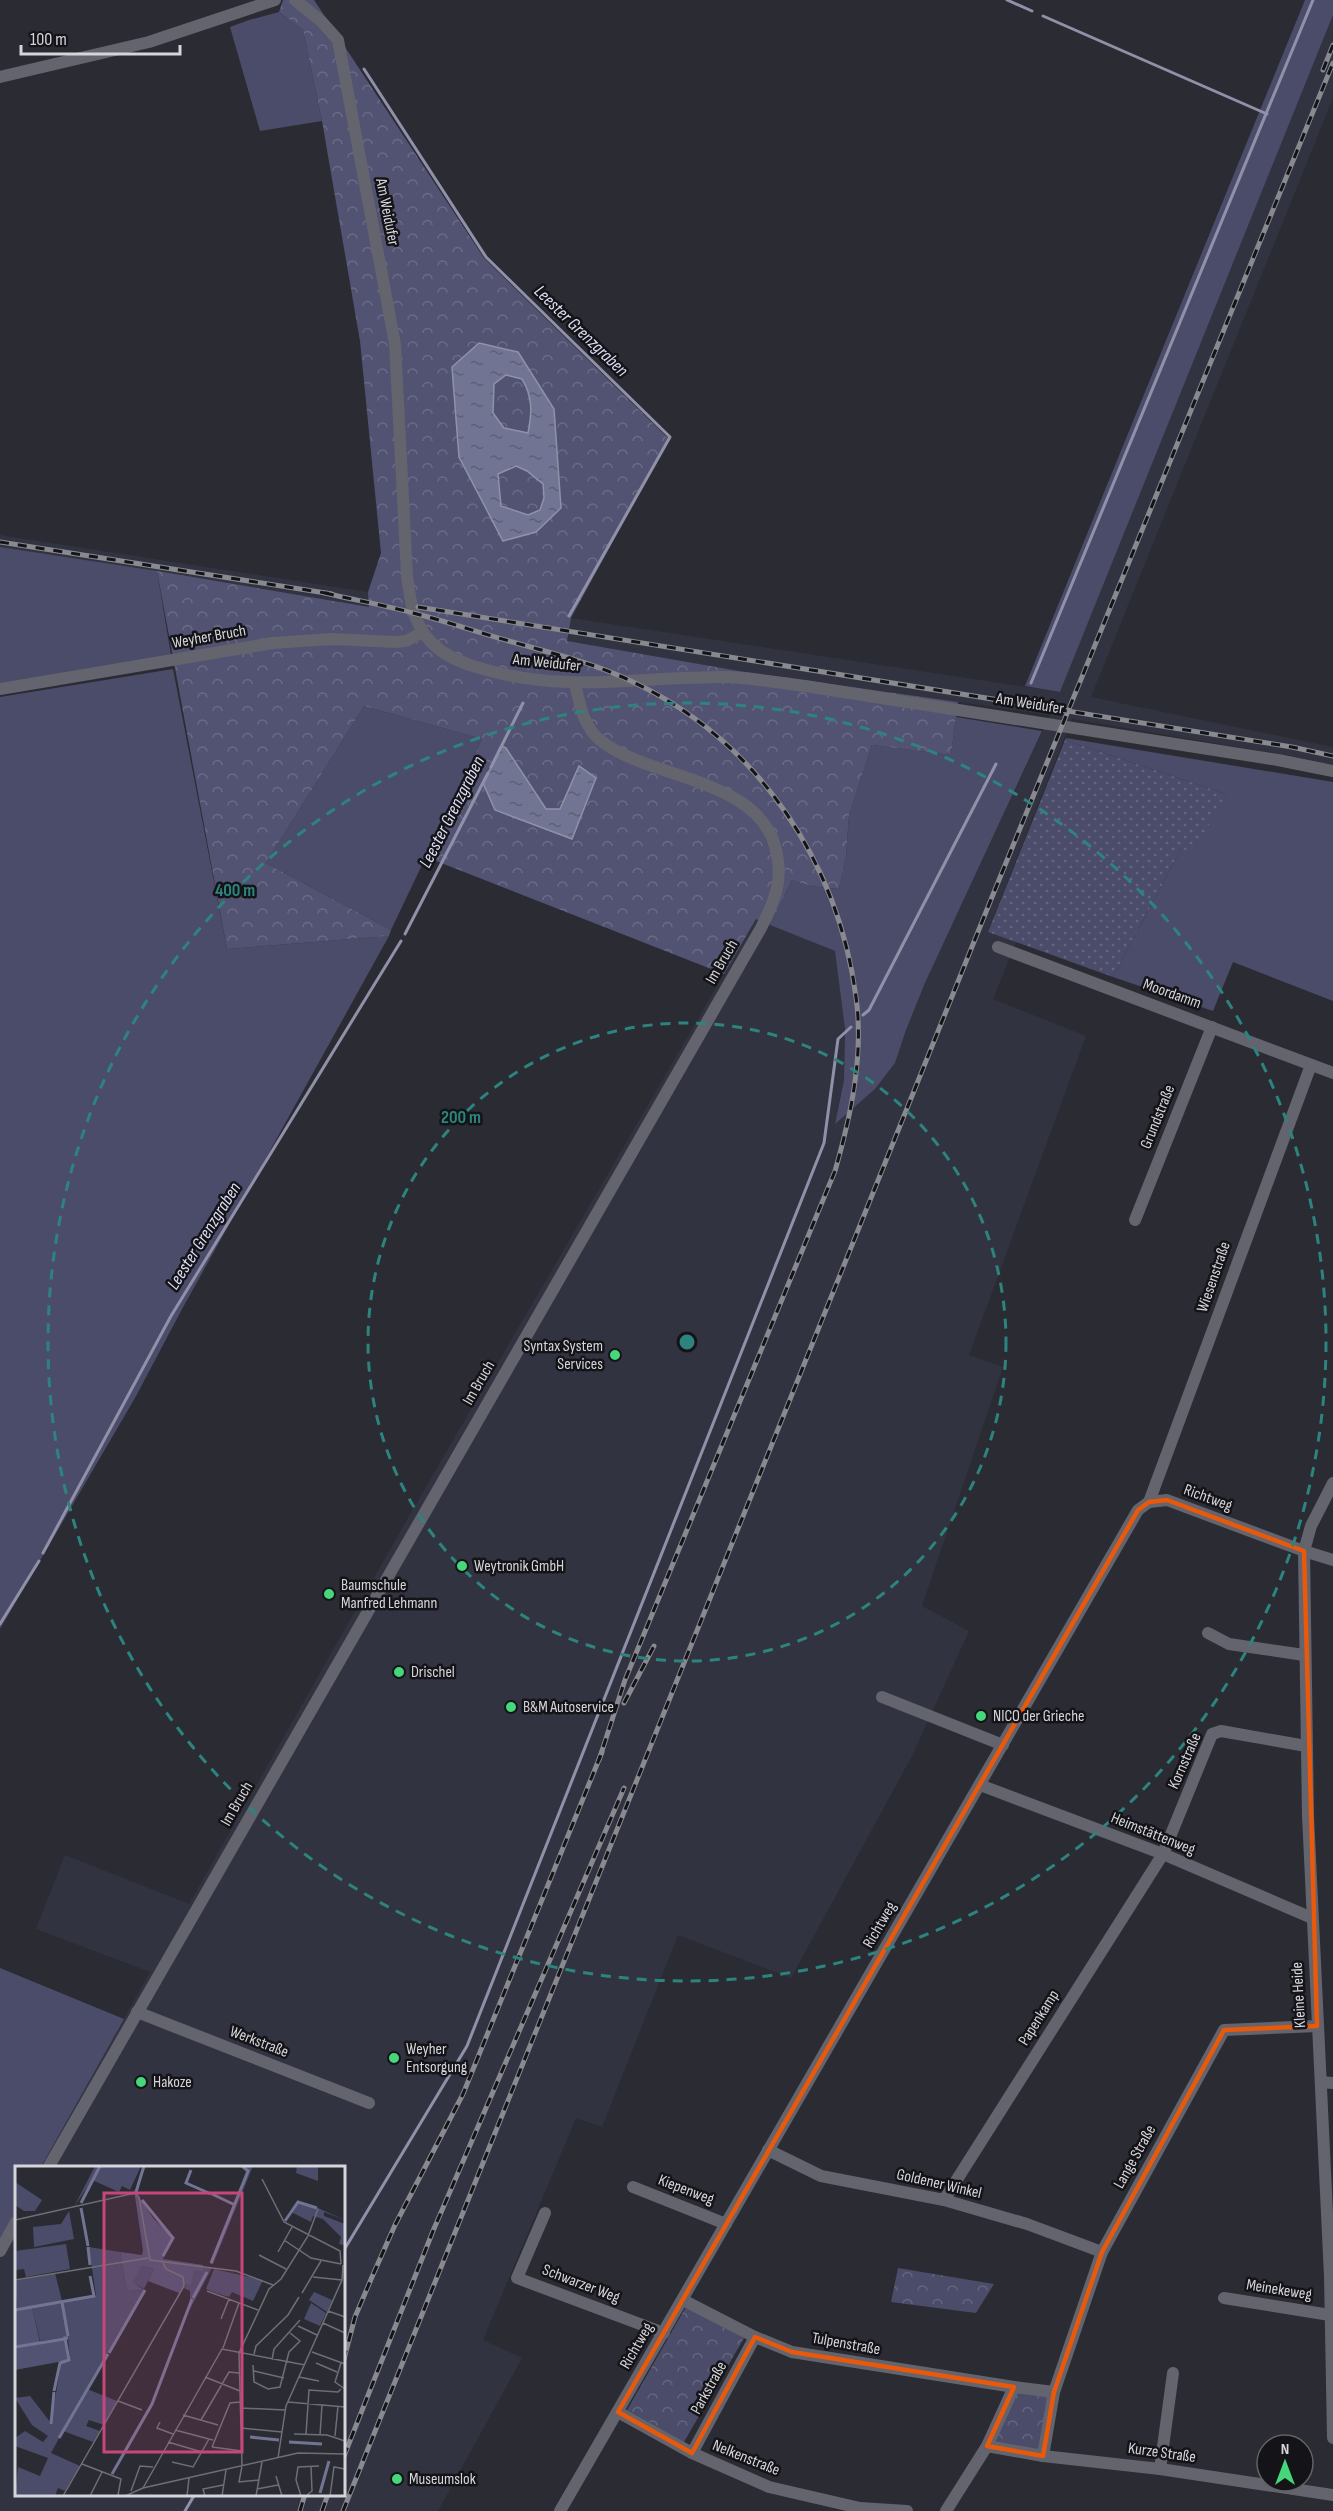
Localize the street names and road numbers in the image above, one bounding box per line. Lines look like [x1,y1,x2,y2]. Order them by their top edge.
street label: Am Weidufer [371,176,403,248]
street label: Weyher Bruch [171,621,247,653]
street label: Am Weidufer [511,650,582,676]
street label: Am Weidufer [994,689,1066,719]
street label: Im Bruch [702,937,742,987]
street label: Moordamm [1140,975,1204,1013]
street label: Grundstraße [1137,1082,1179,1152]
street label: Wiesenstraße [1193,1239,1235,1315]
street label: Im Bruch [459,1358,499,1408]
street label: Richtweg [1181,1480,1235,1516]
street label: Kornstraße [1164,1730,1206,1792]
street label: Im Bruch [217,1779,257,1829]
street label: Heimstättenweg [1108,1808,1198,1860]
street label: Richtweg [859,1898,901,1952]
street label: Kleine Heide [1288,1961,1310,2029]
street label: Papenkamp [1015,1987,1063,2049]
street label: Werkstraße [227,2022,291,2062]
street label: Lange Straße [1110,2122,1160,2192]
street label: Goldener Winkel [895,2165,983,2203]
street label: Kiepenweg [655,2171,717,2209]
street label: Schwarzer Weg [539,2260,623,2308]
street label: Meinekeweg [1245,2275,1313,2305]
street label: Richtweg [616,2319,658,2373]
street label: Tulpenstraße [810,2329,882,2359]
street label: Parkstraße [687,2358,731,2418]
street label: Nelkenstraße [710,2436,782,2480]
street label: Kurze Straße [1127,2439,1197,2467]

